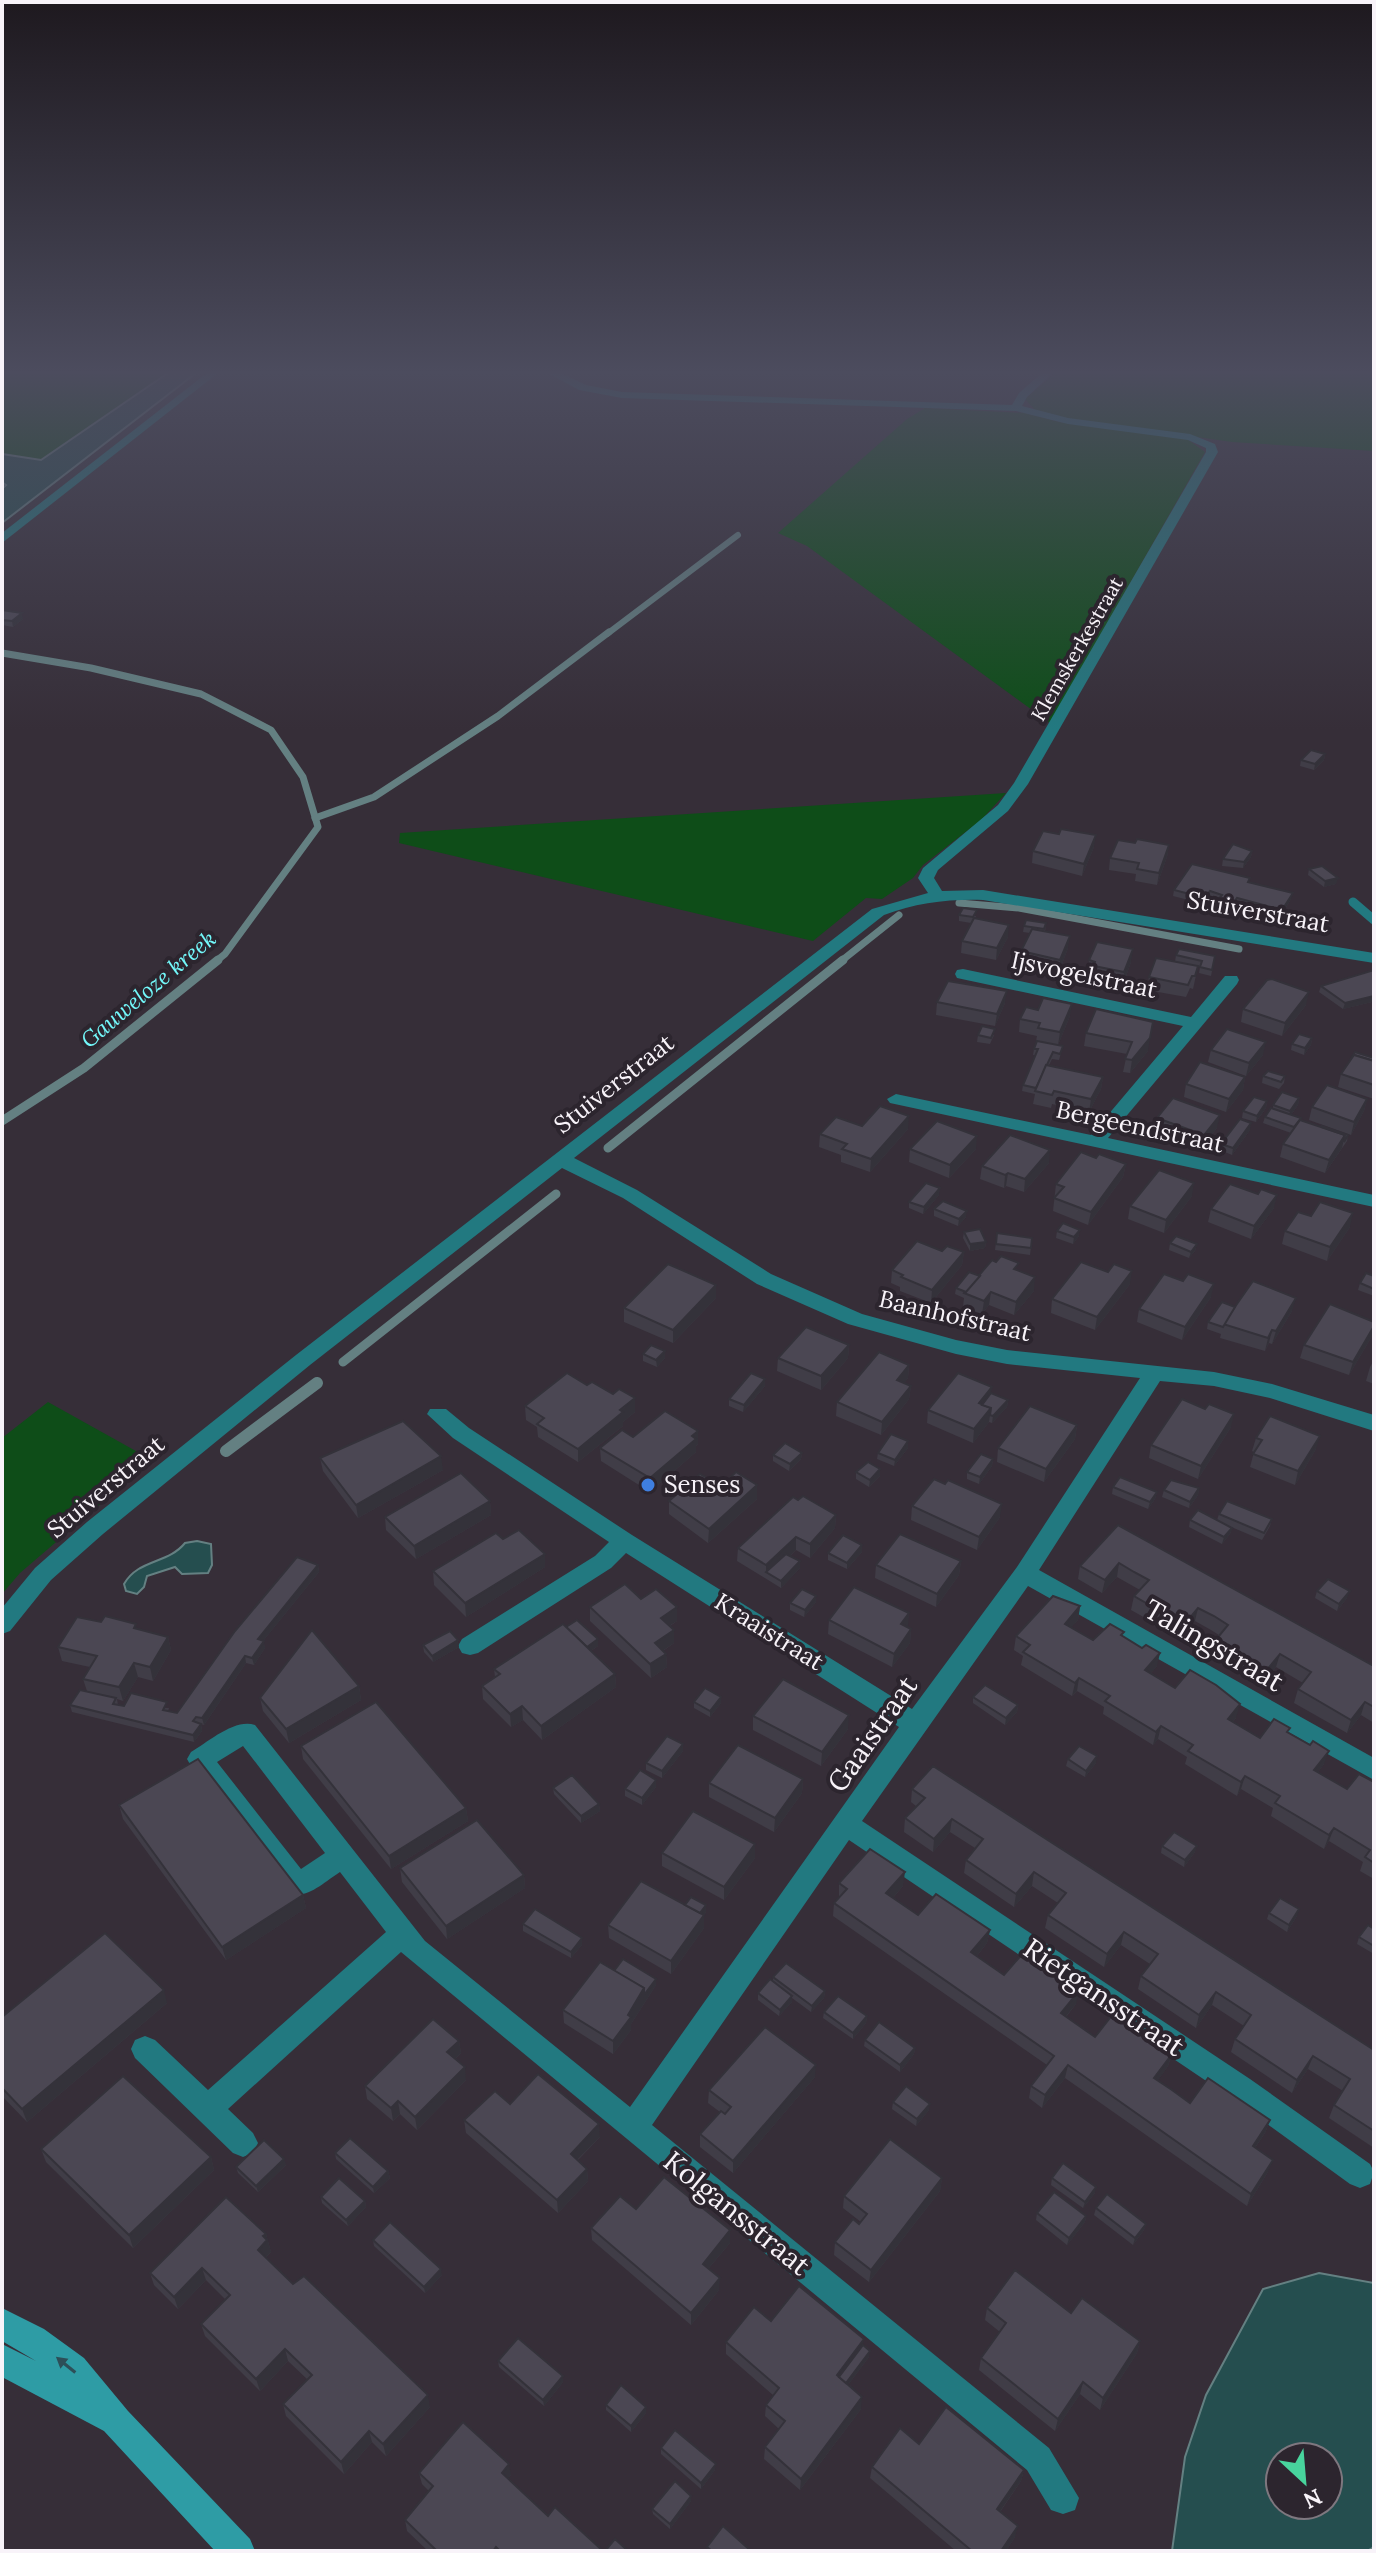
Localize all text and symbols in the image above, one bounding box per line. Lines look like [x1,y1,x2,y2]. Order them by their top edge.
street label: Klemskerkestraat [1025,572,1128,725]
street label: Stuiverstraat [1185,884,1332,939]
water label: Gauweloze kreek [75,924,221,1054]
street label: Ijsvogelstraat [1008,944,1161,1005]
street label: Stuiverstraat [547,1027,680,1140]
street label: Bergeendstraat [1053,1094,1227,1160]
street label: Baanhofstraat [876,1283,1035,1348]
street label: Stuiverstraat [41,1428,171,1545]
place label: Senses [664,1469,740,1500]
marker: Senses [639,1476,657,1494]
street label: Kraaistraat [709,1586,830,1678]
street label: Talingstraat [1138,1591,1290,1699]
street label: Gaaistraat [819,1669,925,1799]
street label: Rietgansstraat [1017,1930,1191,2064]
street label: Kolgansstraat [657,2143,818,2283]
one-way arrow [56,2357,76,2374]
north arrow [1264,2441,1344,2521]
text: N [1299,2483,1327,2515]

